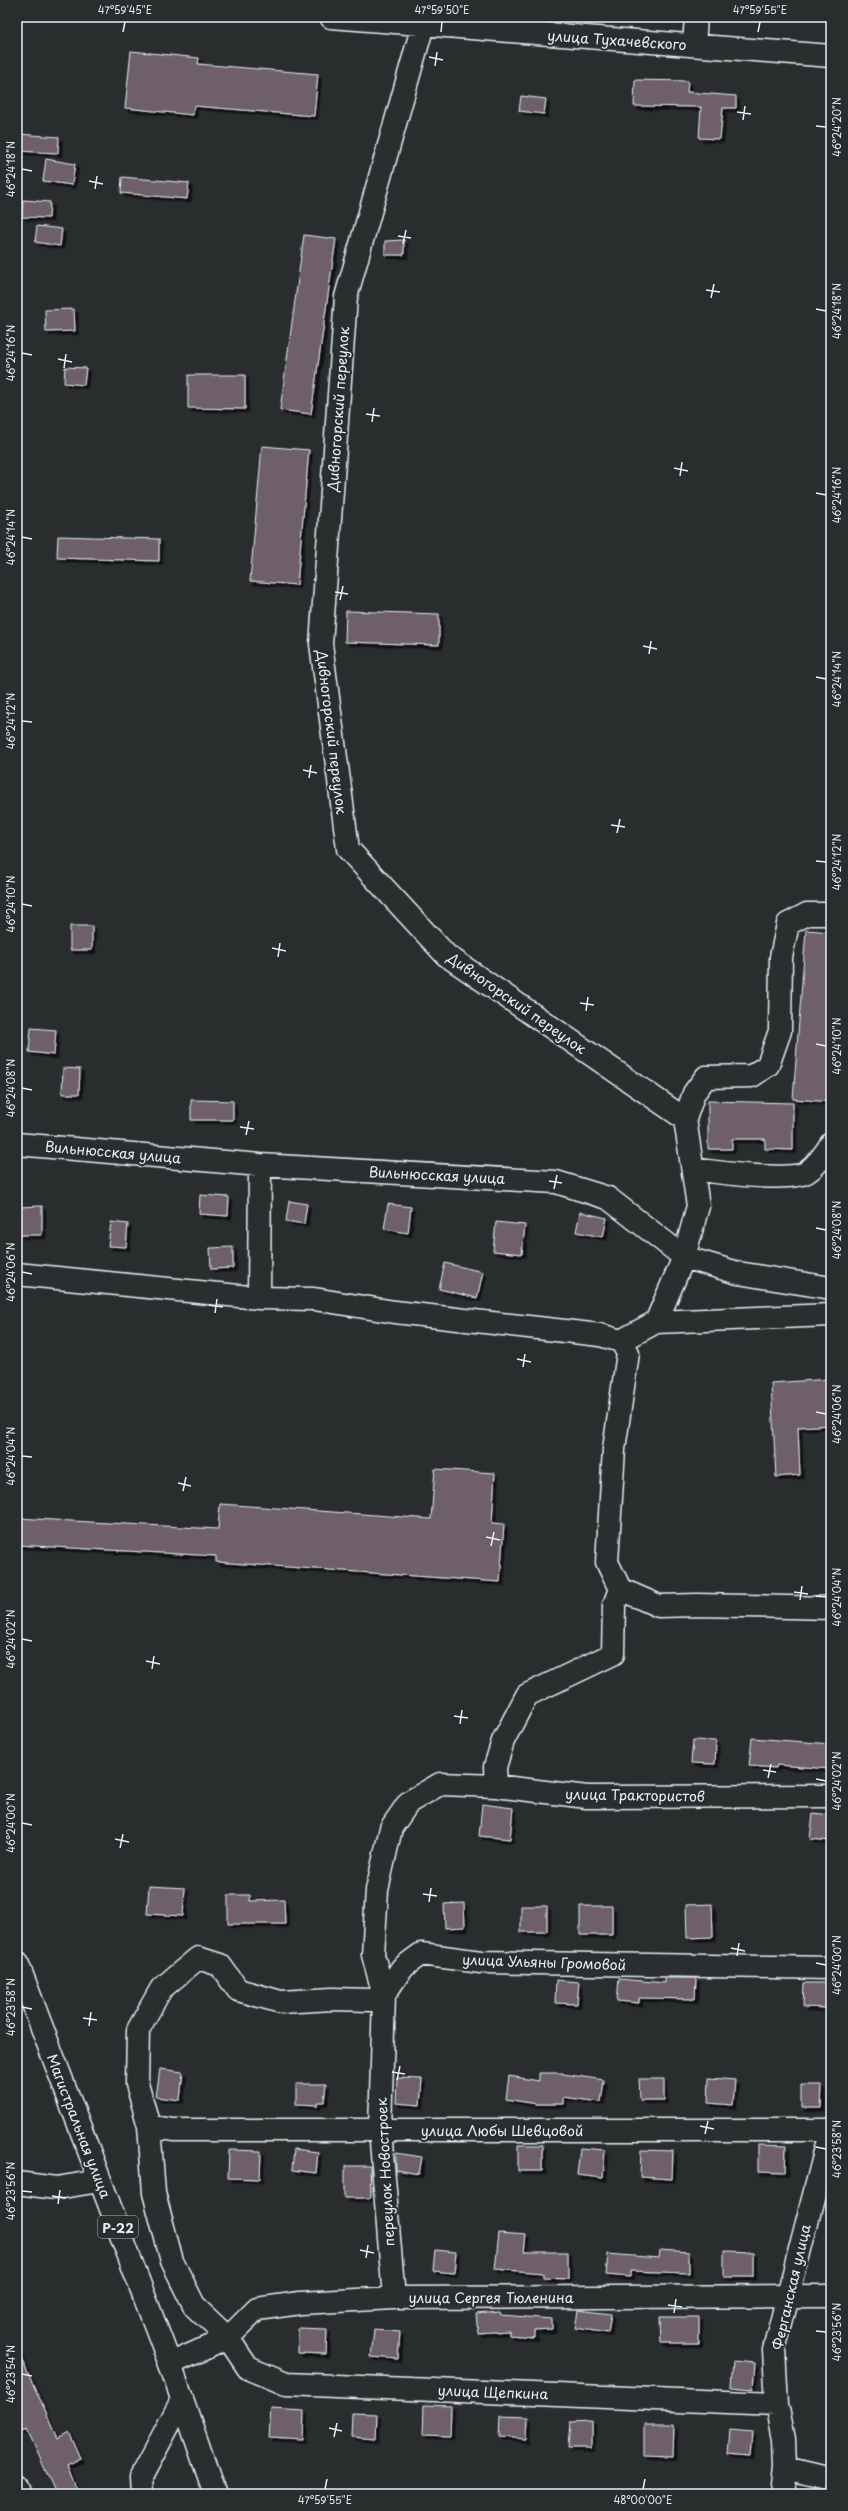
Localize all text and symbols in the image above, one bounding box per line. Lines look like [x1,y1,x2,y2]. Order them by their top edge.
text: 47°59'45"E [98,2,152,17]
text: 47°59'50"E [415,2,469,17]
text: 47°59'55"E [733,2,787,17]
street label: улица Тухачевского [547,25,687,55]
text: 46°24'20"N [829,97,844,157]
text: 46°24'18"N [3,141,18,197]
text: 46°24'18"N [829,283,844,339]
text: 46°24'16"N [3,325,18,381]
street label: Дивногорский переулок [322,325,354,493]
text: 46°24'16"N [829,467,844,523]
text: 46°24'14"N [3,509,18,565]
street label: Дивногорский переулок [311,648,353,816]
text: 46°24'14"N [829,651,844,707]
text: 46°24'12"N [3,692,18,749]
text: 46°24'12"N [829,833,844,890]
text: 46°24'10"N [3,875,18,932]
street label: Дивногорский переулок [443,946,591,1059]
text: 46°24'10"N [829,1017,844,1074]
text: 46°24'08"N [3,1058,18,1117]
street label: Вильнюсская улица [44,1136,182,1168]
street label: Вильнюсская улица [368,1161,506,1189]
text: 46°24'08"N [829,1200,844,1259]
text: 46°24'06"N [3,1242,18,1302]
text: 46°24'06"N [829,1384,844,1444]
text: 46°24'04"N [3,1426,18,1485]
text: 46°24'04"N [829,1567,844,1626]
text: 46°24'02"N [3,1609,18,1669]
text: 46°24'02"N [829,1751,844,1811]
street label: улица Трактористов [565,1783,705,1807]
text: 46°24'00"N [3,1793,18,1853]
text: 46°24'00"N [829,1935,844,1995]
street label: улица Ульяны Громовой [462,1949,626,1975]
text: 46°23'58"N [3,1978,18,2036]
street label: Магистральная улица [42,2051,116,2201]
street label: переулок Новостроек [371,2097,399,2247]
street label: улица Любы Шевцовой [421,2120,583,2141]
text: 46°23'58"N [829,2120,844,2178]
text: 46°23'56"N [3,2162,18,2220]
road number: Р-22 [98,2216,138,2238]
street label: Ферганская улица [766,2222,816,2352]
street label: улица Сергея Тюленина [409,2287,574,2308]
text: 46°23'56"N [829,2303,844,2361]
text: 46°23'54"N [3,2345,18,2403]
street label: улица Щепкина [437,2380,549,2404]
text: 47°59'55"E [298,2492,352,2507]
text: 48°00'00"E [614,2492,672,2507]

